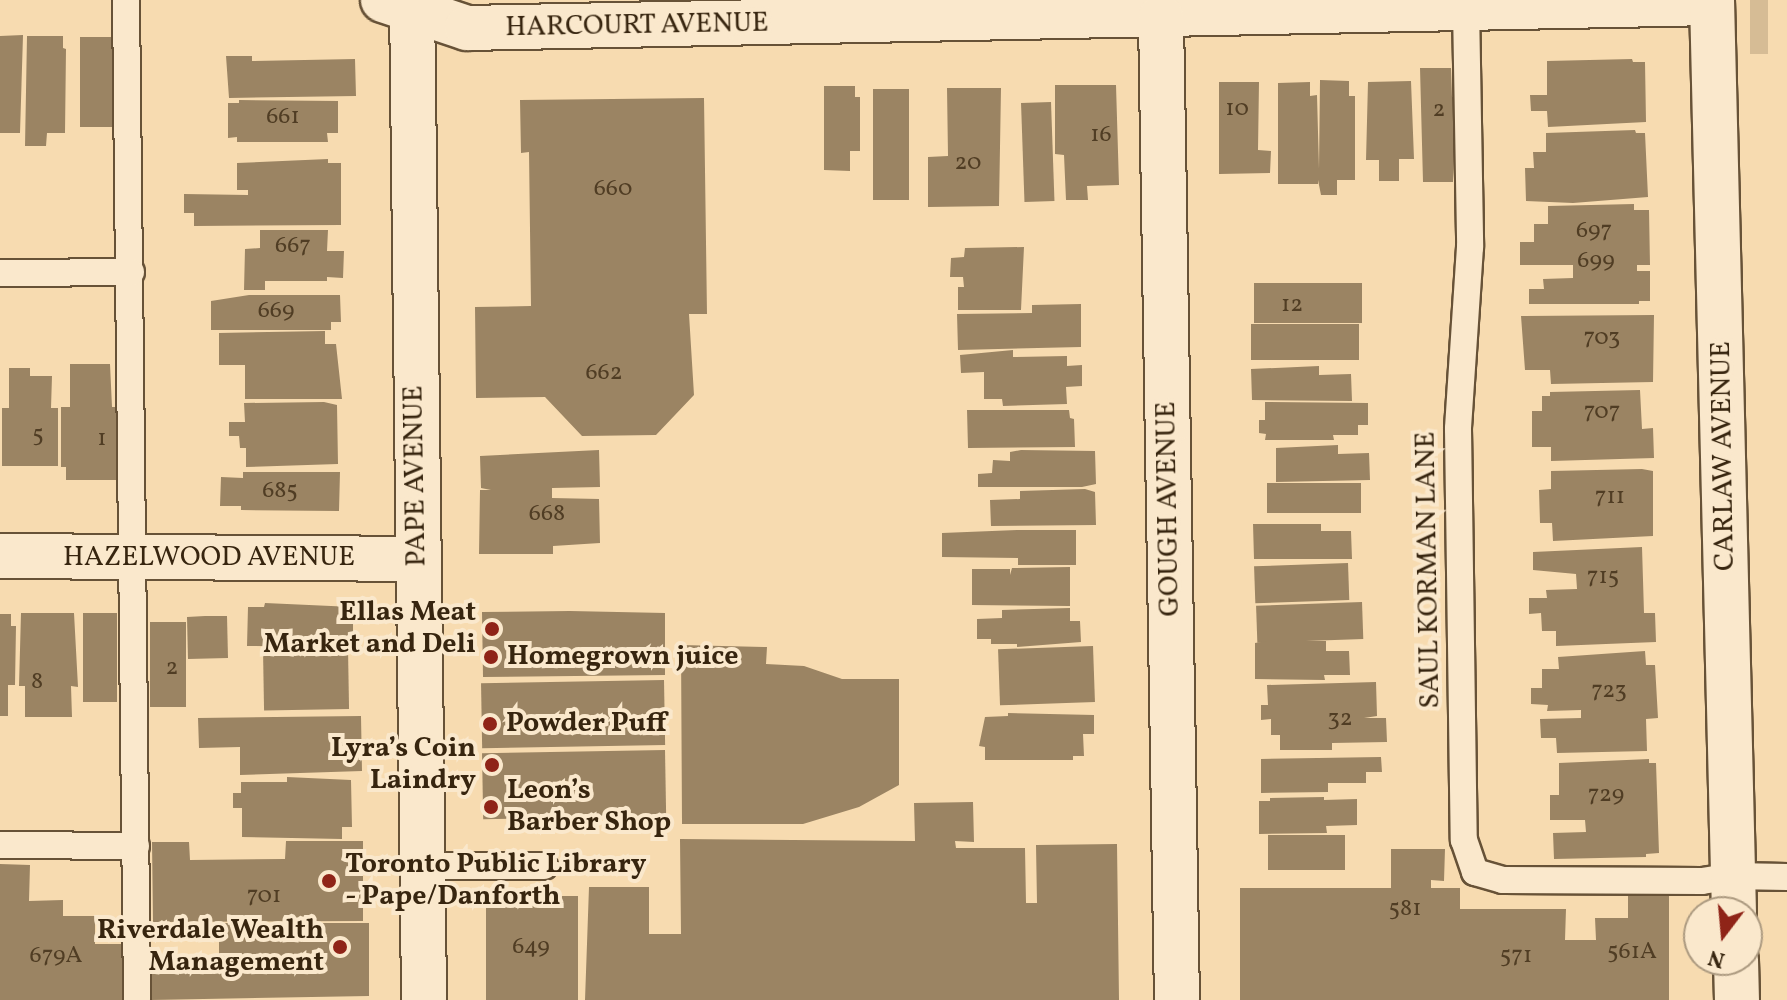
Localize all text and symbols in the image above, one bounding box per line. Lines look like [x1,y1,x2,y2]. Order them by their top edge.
street label: HARCOURT AVENUE [505,7,769,45]
house number: 10 [1225,96,1249,124]
house number: 2 [1433,97,1445,125]
house number: 661 [266,104,300,132]
house number: 16 [1090,122,1112,150]
house number: 20 [954,150,982,178]
house number: 660 [594,176,632,204]
house number: 697 [1576,218,1612,246]
house number: 667 [275,233,311,261]
house number: 699 [1577,248,1615,276]
house number: 12 [1281,292,1303,320]
house number: 669 [258,298,294,326]
house number: 703 [1584,325,1620,353]
street label: CARLAW AVENUE [1705,340,1743,572]
house number: 662 [585,360,623,388]
street label: PAPE AVENUE [398,385,434,567]
house number: 707 [1584,399,1620,427]
street label: GOUGH AVENUE [1150,401,1188,617]
house number: 5 [32,422,44,450]
house number: 1 [97,426,107,454]
street label: SAUL KORMAN LANE [1410,431,1448,709]
house number: 685 [262,478,298,506]
house number: 711 [1595,484,1625,512]
house number: 668 [529,501,565,529]
street label: HAZELWOOD AVENUE [63,541,355,575]
house number: 715 [1587,564,1619,592]
place label: Ellas Meat Market and Deli [263,596,476,662]
marker: Ellas Meat Market and Deli [483,620,501,638]
place label: Homegrown juice [507,640,739,674]
marker: Homegrown juice [482,648,500,666]
house number: 2 [166,655,178,683]
house number: 8 [31,669,43,697]
house number: 723 [1591,678,1627,706]
house number: 32 [1327,706,1353,734]
place label: Powder Puff [506,707,667,741]
marker: Powder Puff [481,715,499,733]
place label: Lyra’s Coin Laindry [331,732,476,798]
marker: Lyra’s Coin Laindry [483,756,501,774]
place label: Leon’s Barber Shop [507,774,671,840]
house number: 729 [1588,782,1624,810]
marker: Leon’s Barber Shop [482,798,500,816]
place label: Toronto Public Library - Pape/Danforth [345,848,646,914]
marker: Toronto Public Library - Pape/Danforth [320,872,338,890]
house number: 701 [247,883,281,911]
house number: 581 [1388,896,1422,924]
north arrow [1683,896,1763,976]
place label: Riverdale Wealth Management [96,914,324,980]
house number: 649 [512,934,550,962]
marker: Riverdale Wealth Management [331,938,349,956]
house number: 561A [1607,939,1657,967]
text: N [1705,941,1729,975]
house number: 679A [30,943,82,971]
house number: 571 [1500,943,1532,971]

